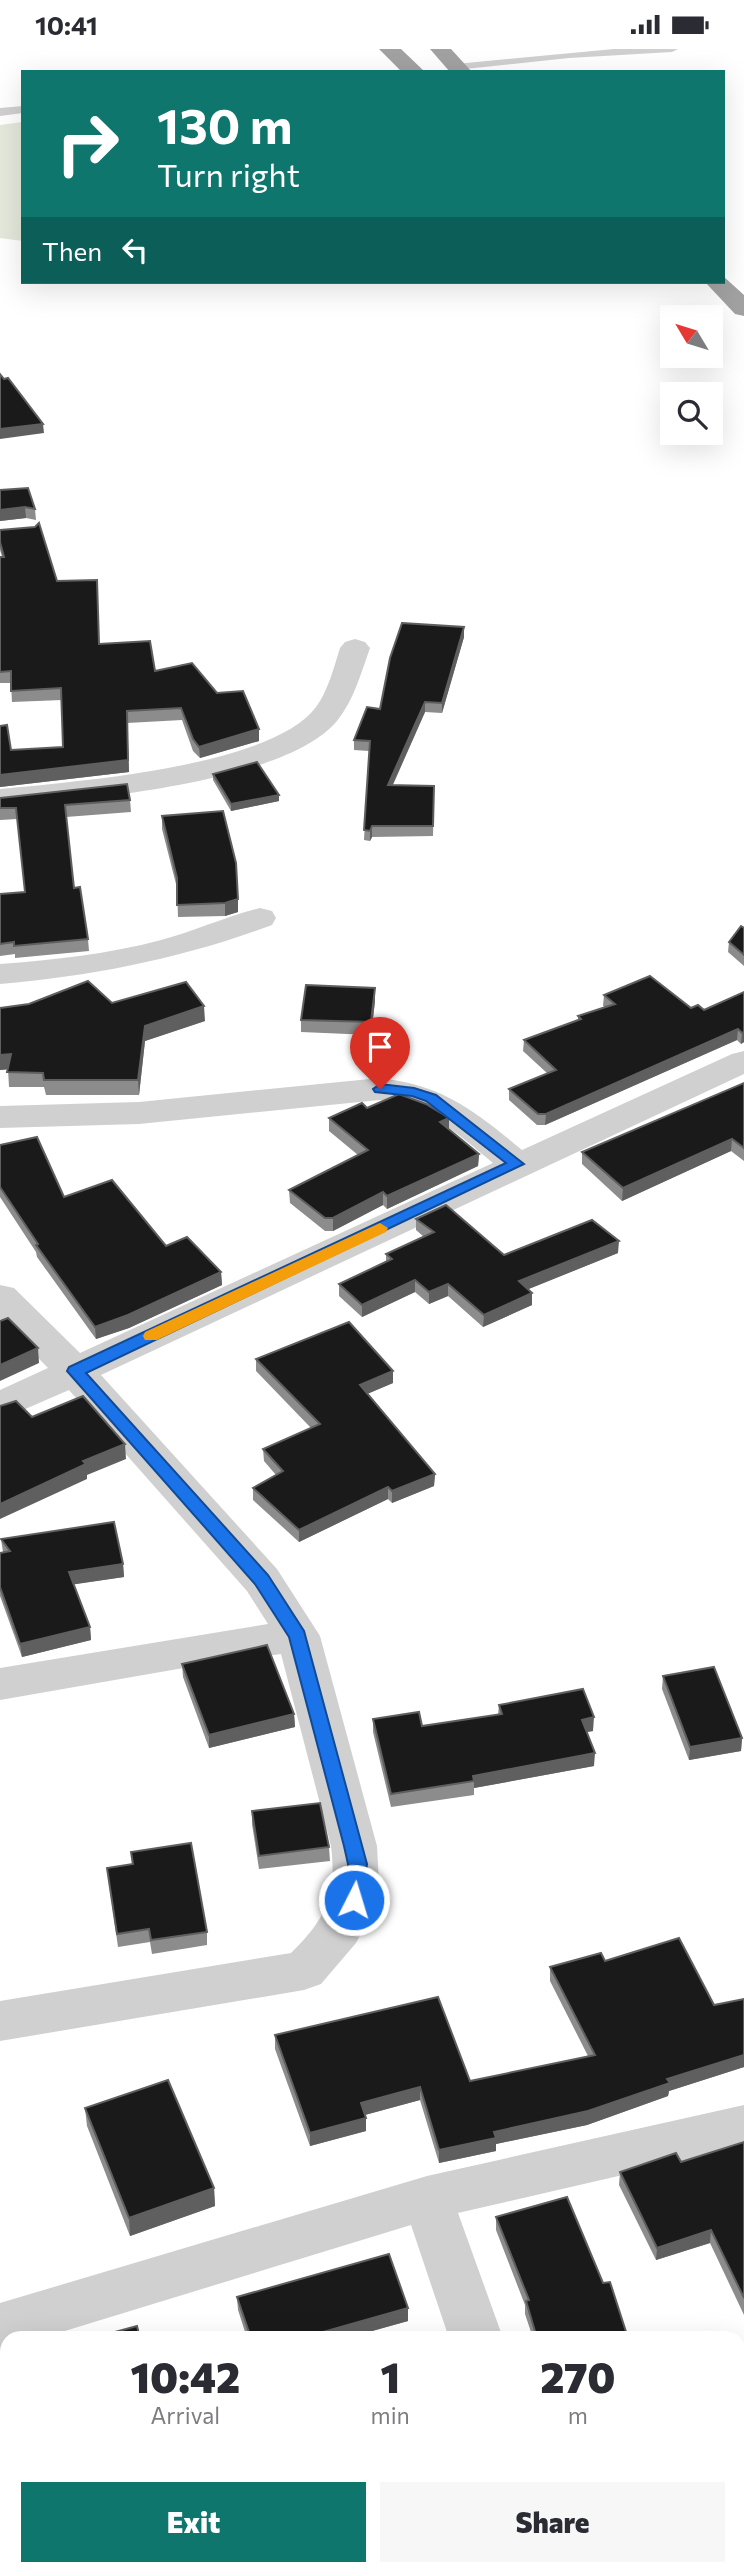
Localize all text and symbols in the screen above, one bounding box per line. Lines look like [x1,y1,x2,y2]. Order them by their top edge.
text: 10:41 [35,9,98,40]
text: 130 m [157,94,292,154]
icon: right [42,98,133,189]
text: Turn right [157,154,300,194]
icon: left [116,231,154,269]
text: Then [42,235,102,266]
north arrow [660,305,723,367]
map controls [660,305,723,445]
button: search [660,382,723,445]
pin [350,1017,410,1089]
icon: arrive [361,1028,399,1066]
position arrow [317,1863,391,1937]
text: 10:42 [130,2350,240,2402]
text: 1 [380,2350,400,2402]
text: 270 [540,2350,616,2402]
text: Arrival [151,2401,220,2429]
text: min [371,2401,410,2429]
text: m [568,2401,588,2429]
button: Exit [21,2482,366,2562]
button: Share [380,2482,725,2562]

